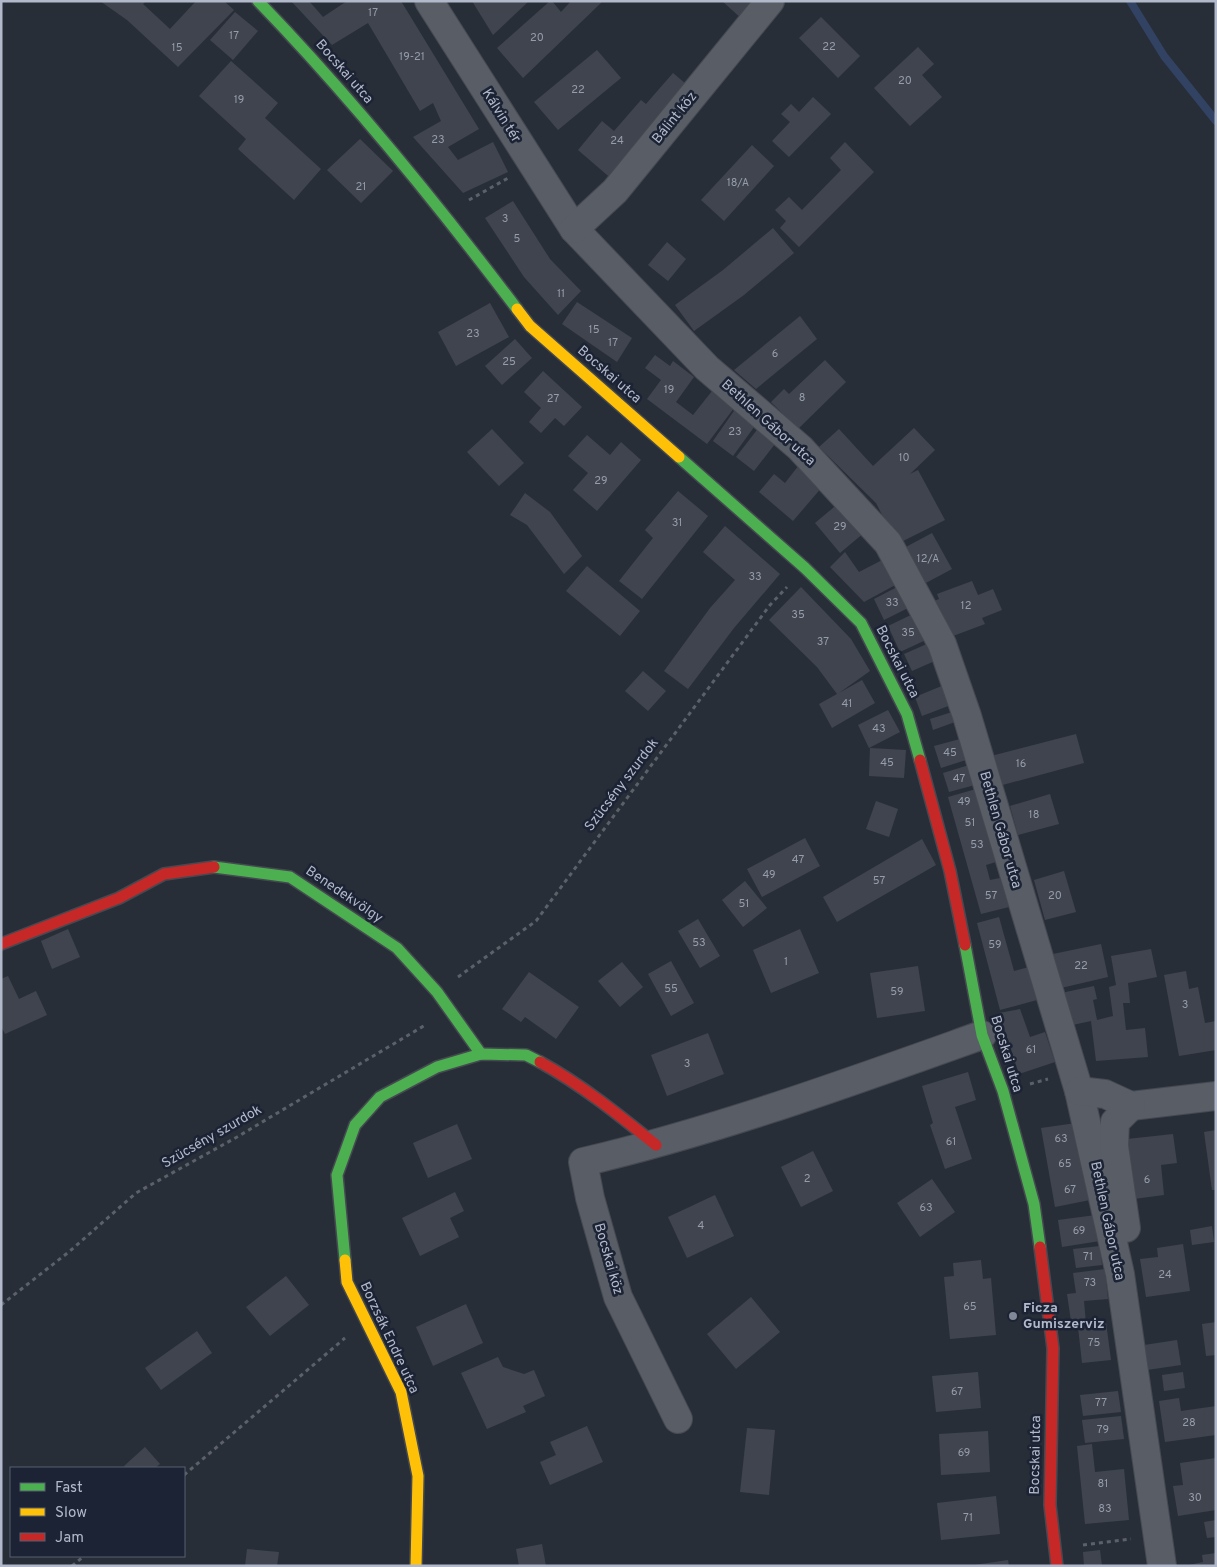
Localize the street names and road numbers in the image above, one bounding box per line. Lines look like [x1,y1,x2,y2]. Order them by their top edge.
street label: Bocskai utca [312,36,376,108]
street label: Kálvin tér [478,86,524,147]
street label: Bálint köz [649,89,701,147]
street label: Bocskai utca [573,343,645,407]
street label: Bethlen Gábor utca [717,376,819,470]
street label: Bocskai utca [871,623,923,701]
street label: Szücsény szurdok [581,735,663,835]
street label: Bethlen Gábor utca [975,770,1025,890]
street label: Benedekvölgy [302,863,386,927]
street label: Bocskai utca [986,1014,1026,1094]
street label: Szücsény szurdok [159,1102,265,1172]
street label: Bethlen Gábor utca [1086,1160,1128,1282]
street label: Bocskai köz [590,1221,626,1297]
street label: Borzsák Endre utca [356,1279,422,1397]
street label: Bocskai utca [1027,1415,1045,1495]

